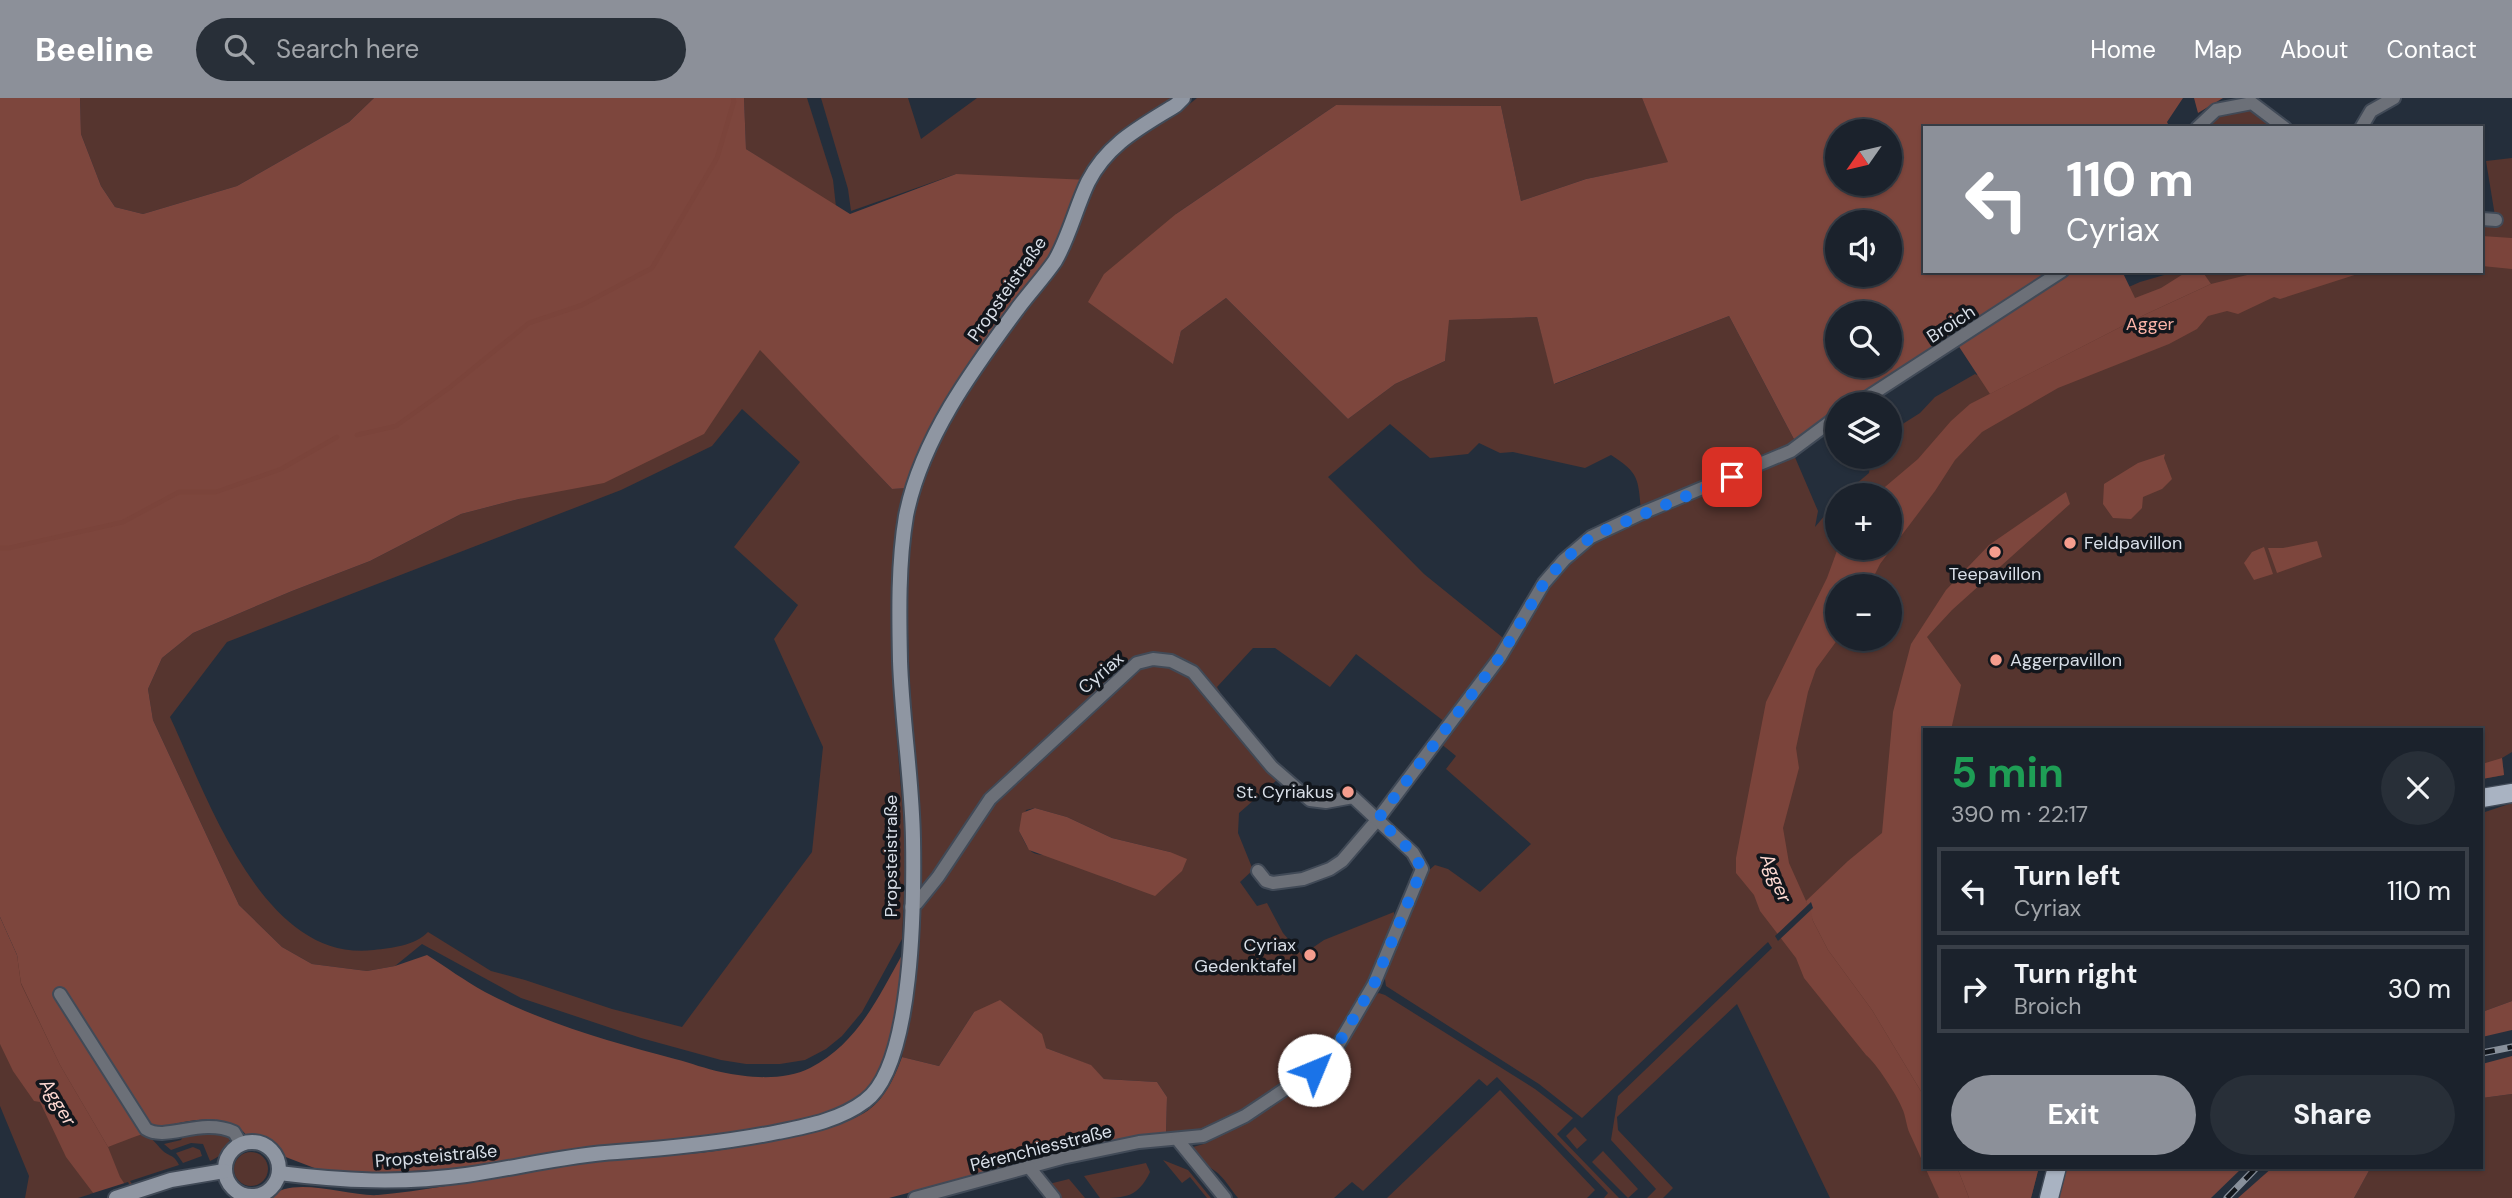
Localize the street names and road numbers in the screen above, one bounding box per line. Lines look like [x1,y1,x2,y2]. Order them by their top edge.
street label: Propsteistraße [962,232,1052,346]
street label: Broich [1922,300,1980,348]
street label: Cyriax [1073,647,1129,699]
street label: Propsteistraße [879,795,903,917]
street label: Pérenchiesstraße [968,1119,1114,1177]
street label: Propsteistraße [374,1139,498,1173]

